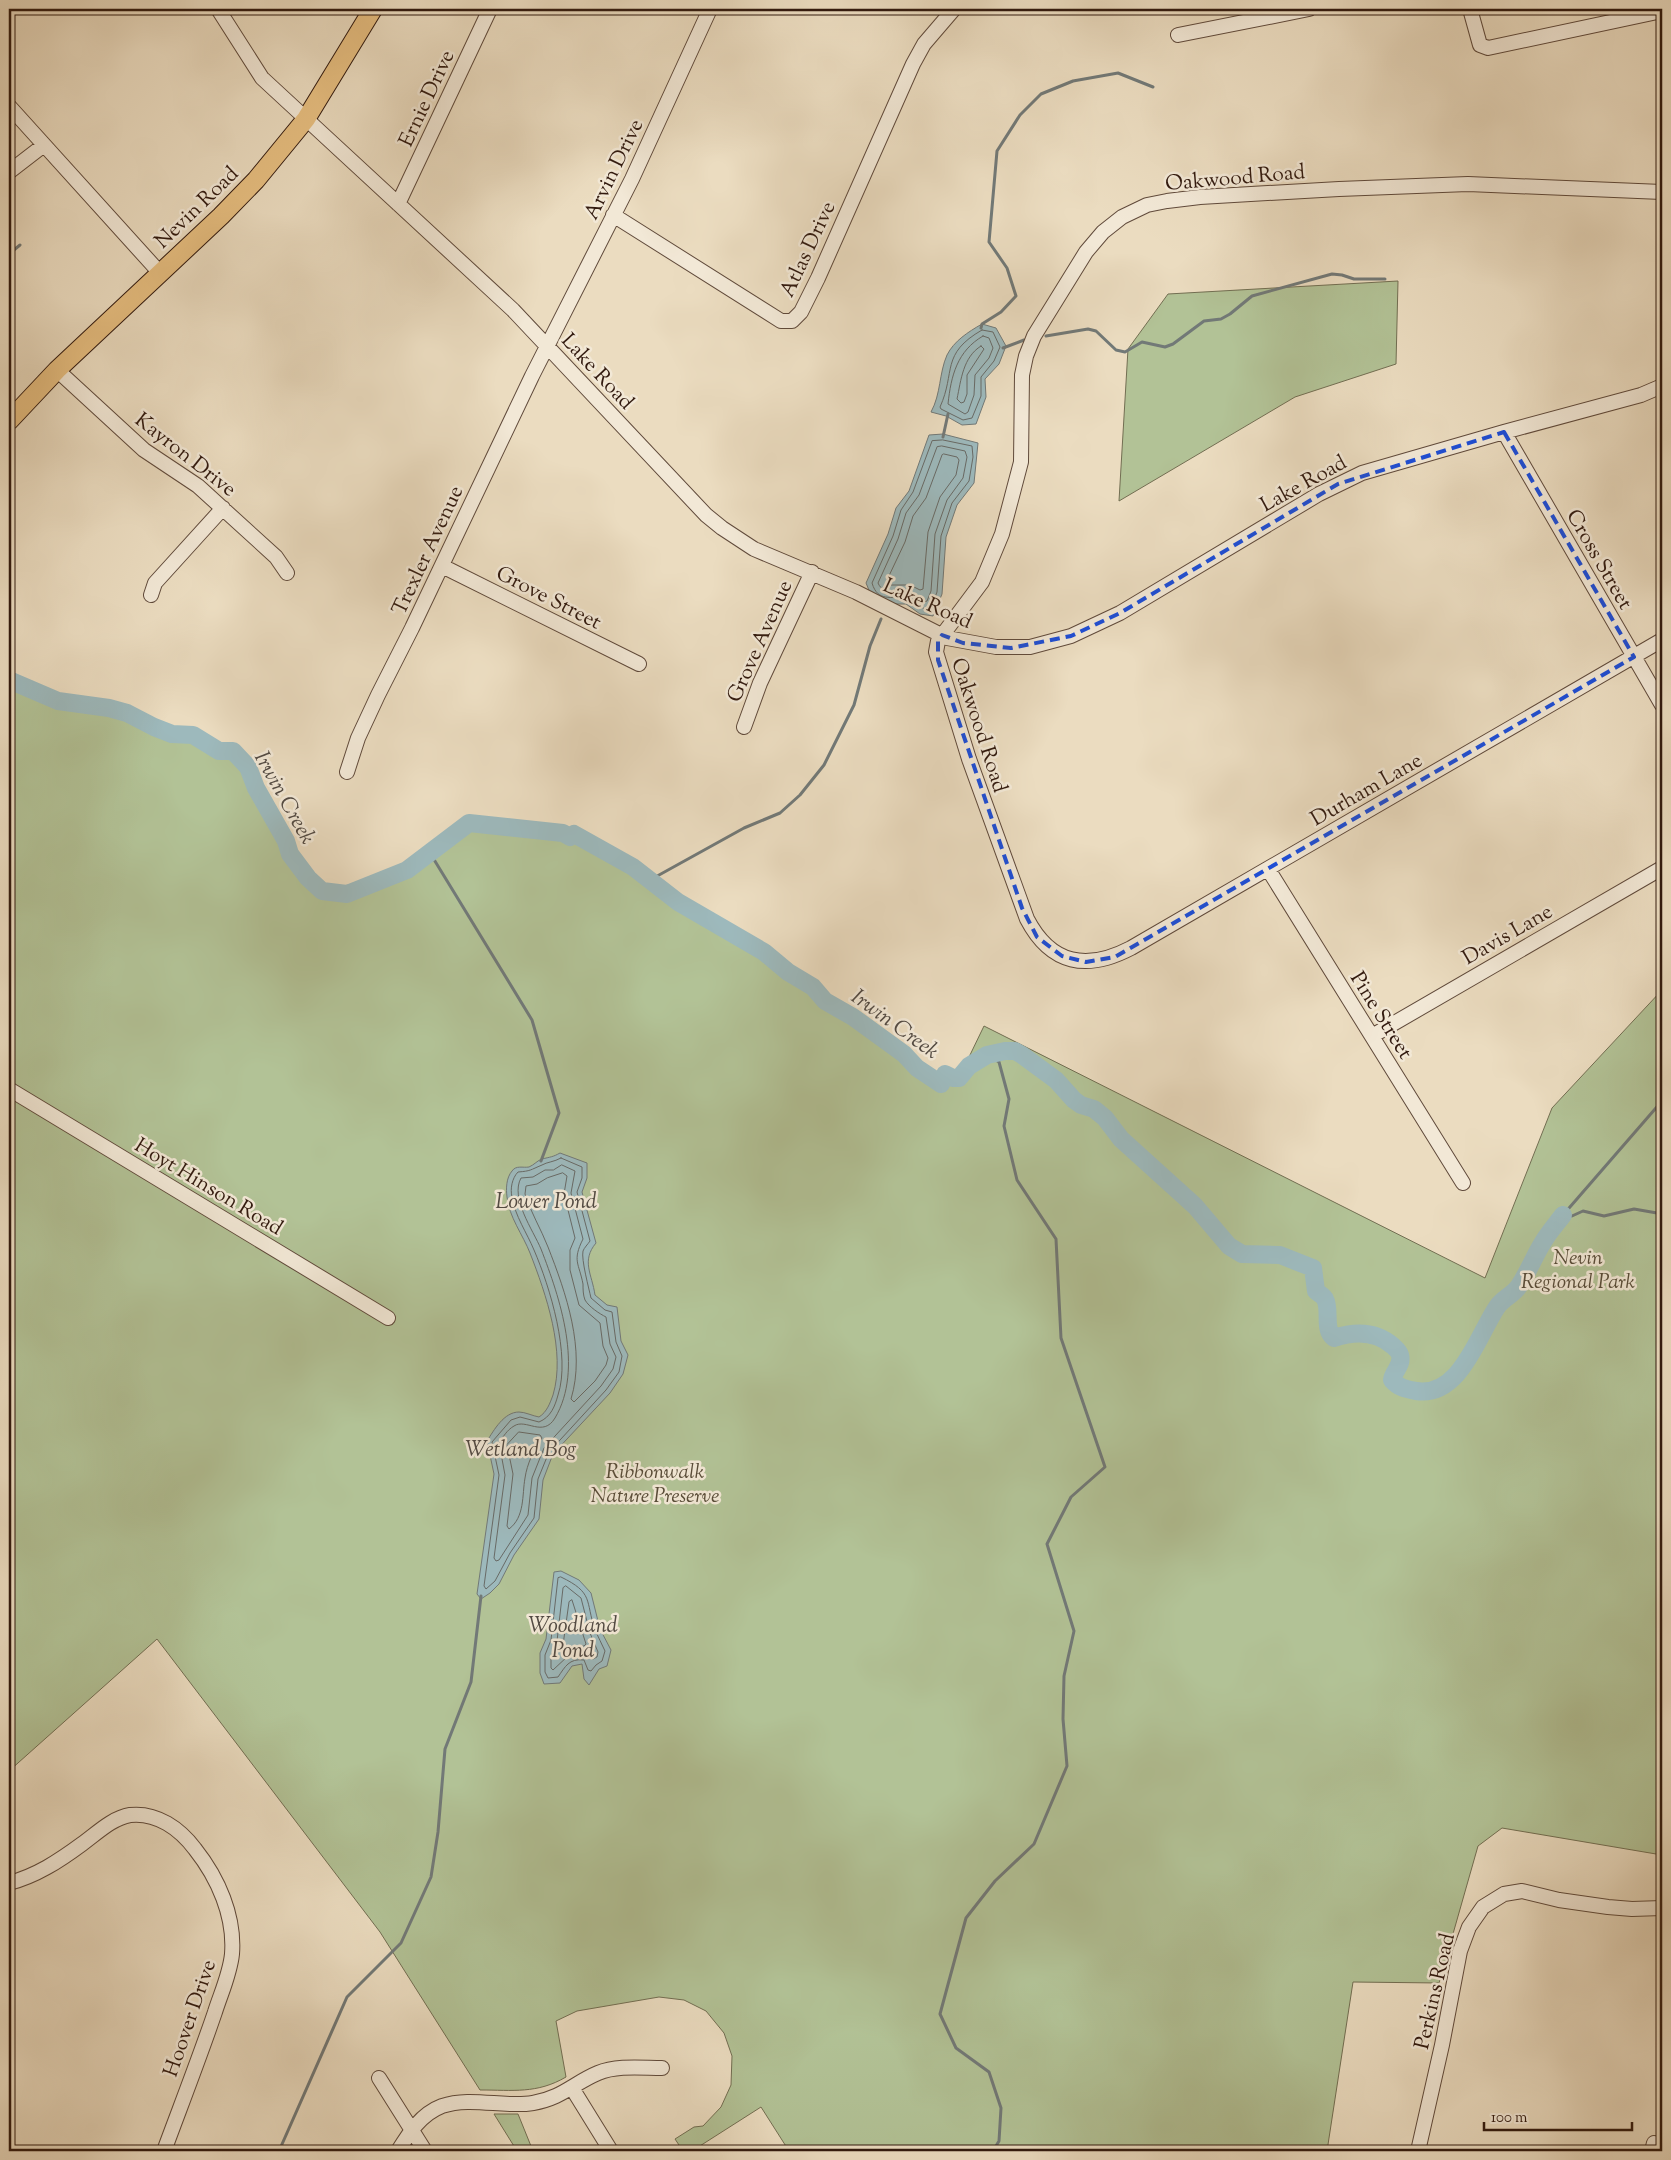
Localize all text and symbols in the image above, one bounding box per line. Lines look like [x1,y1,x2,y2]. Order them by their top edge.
street label: Ernie Drive [392,46,463,152]
street label: Arvin Drive [577,114,652,225]
street label: Oakwood Road [1164,158,1306,200]
street label: Nevin Road [148,160,246,256]
street label: Atlas Drive [773,197,844,303]
street label: Lake Road [553,327,640,417]
street label: Kayron Drive [128,406,242,505]
street label: Lake Road [1255,449,1353,521]
street label: Trexler Avenue [386,481,472,621]
street label: Cross Street [1557,504,1639,616]
street label: Grove Street [490,559,606,638]
street label: Lake Road [878,572,977,638]
street label: Grove Avenue [721,576,801,708]
street label: Oakwood Road [942,654,1014,797]
water label: Irwin Creek [245,746,322,851]
street label: Durham Lane [1306,747,1428,835]
street label: Davis Lane [1457,898,1559,974]
street label: Pine Street [1342,966,1419,1066]
water label: Irwin Creek [844,983,945,1068]
street label: Hoyt Hinson Road [128,1131,288,1244]
water label: Lower Pond [495,1187,597,1219]
park label: Nevin Regional Park [1521,1244,1636,1298]
water label: Wetland Bog [465,1435,577,1467]
park label: Ribbonwalk Nature Preserve [591,1458,719,1512]
water label: Woodland Pond [528,1611,618,1668]
street label: Perkins Road [1408,1930,1464,2052]
street label: Hoover Drive [157,1956,225,2081]
scale bar [1484,2100,1631,2132]
text: 100 m [1491,2108,1528,2129]

